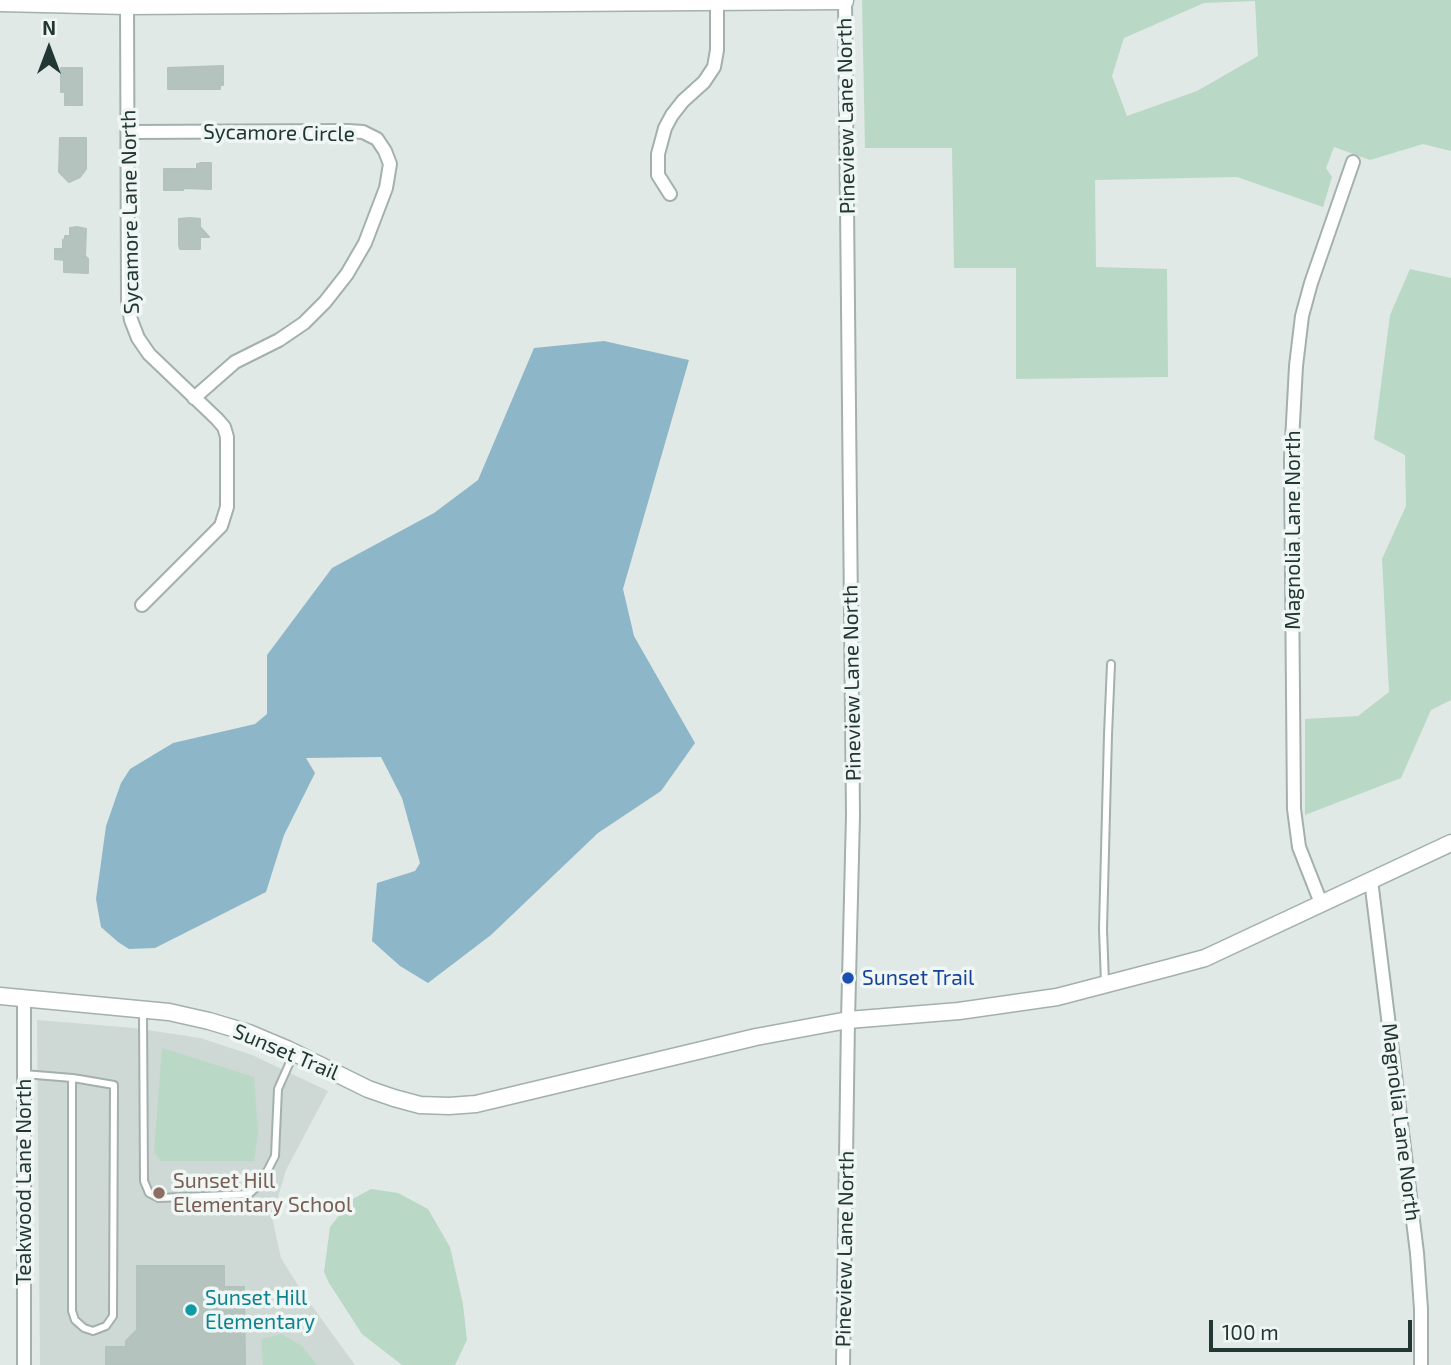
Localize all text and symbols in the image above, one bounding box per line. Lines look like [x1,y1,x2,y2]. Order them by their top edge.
north arrow [14,14,84,84]
text: N [42,16,56,39]
street label: Pineview Lane North [832,18,860,214]
street label: Sycamore Lane North [116,109,144,315]
street label: Sycamore Circle [203,119,355,147]
street label: Magnolia Lane North [1280,430,1306,630]
street label: Pineview Lane North [838,585,866,781]
place label: Sunset Trail [862,965,974,991]
marker: Sunset Trail [840,970,856,986]
street label: Sunset Trail [229,1018,343,1086]
street label: Magnolia Lane North [1376,1022,1426,1222]
street label: Teakwood Lane North [11,1079,37,1285]
street label: Pineview Lane North [831,1151,859,1347]
place label: Sunset Hill Elementary School [173,1168,352,1218]
marker: Sunset Hill Elementary School [151,1185,167,1201]
place label: Sunset Hill Elementary [205,1285,315,1335]
marker: Sunset Hill Elementary [183,1302,199,1318]
scale bar [1213,1306,1416,1350]
text: 100 m [1222,1319,1279,1344]

